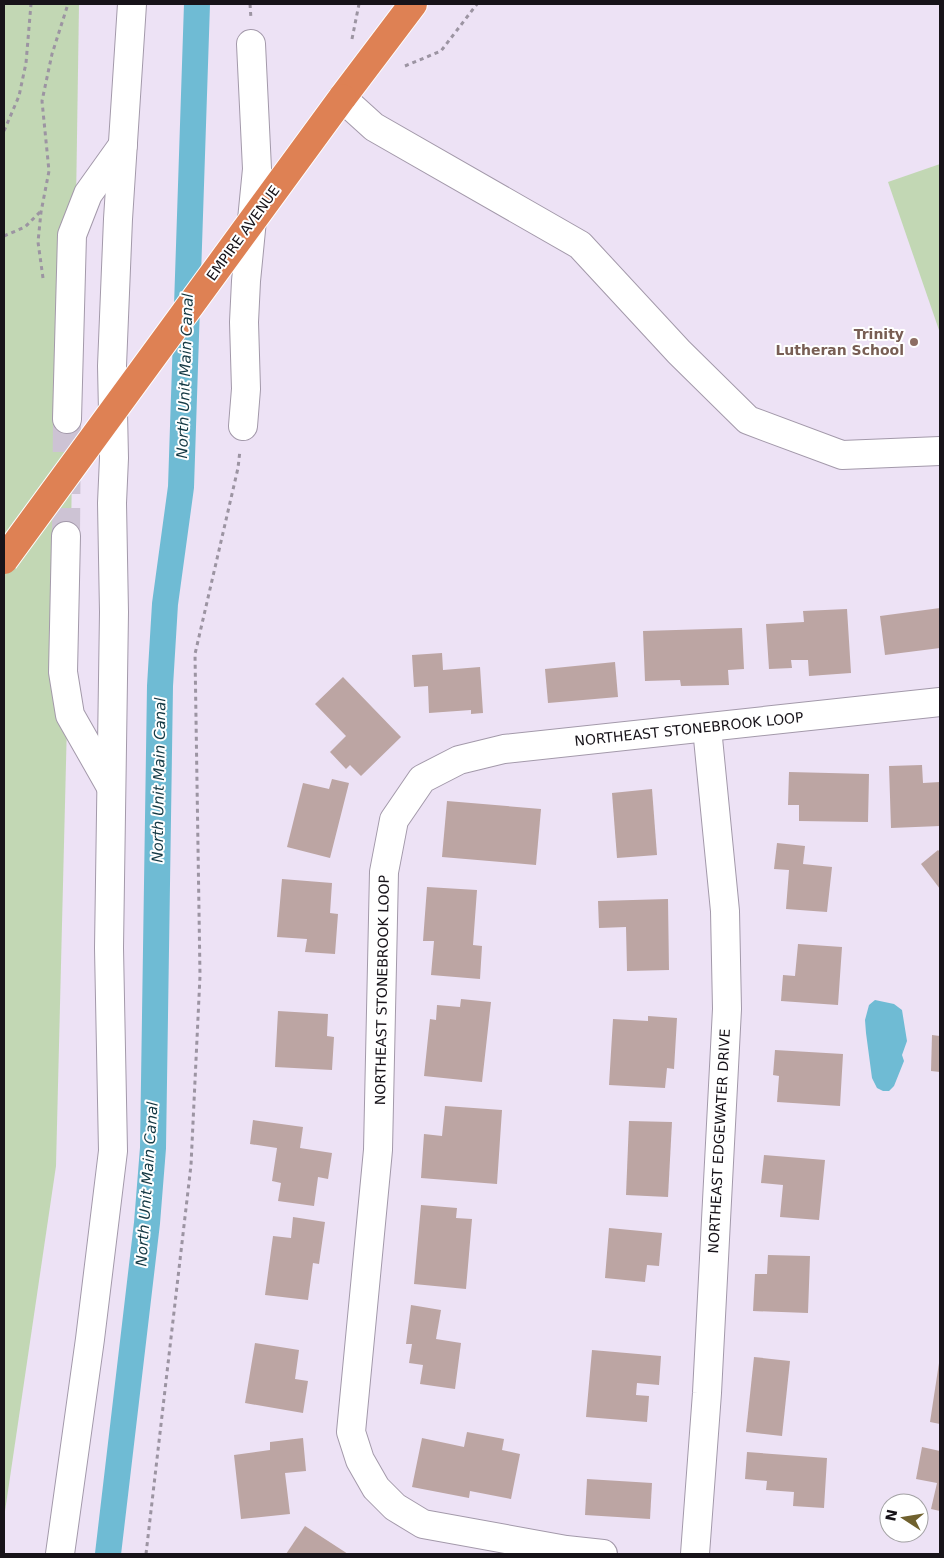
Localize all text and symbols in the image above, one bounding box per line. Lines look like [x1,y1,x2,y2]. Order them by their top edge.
street label: EMPIRE AVENUE [203,183,283,283]
water label: North Unit Main Canal [173,292,197,459]
place label: Trinity Lutheran School [775,326,904,358]
marker: Trinity Lutheran School [908,336,920,348]
water label: North Unit Main Canal [149,696,169,863]
street label: NORTHEAST STONEBROOK LOOP [574,709,804,749]
street label: NORTHEAST STONEBROOK LOOP [372,875,392,1105]
street label: NORTHEAST EDGEWATER DRIVE [705,1028,733,1254]
water label: North Unit Main Canal [132,1100,162,1267]
north arrow [879,1493,929,1543]
text: N [882,1508,900,1523]

